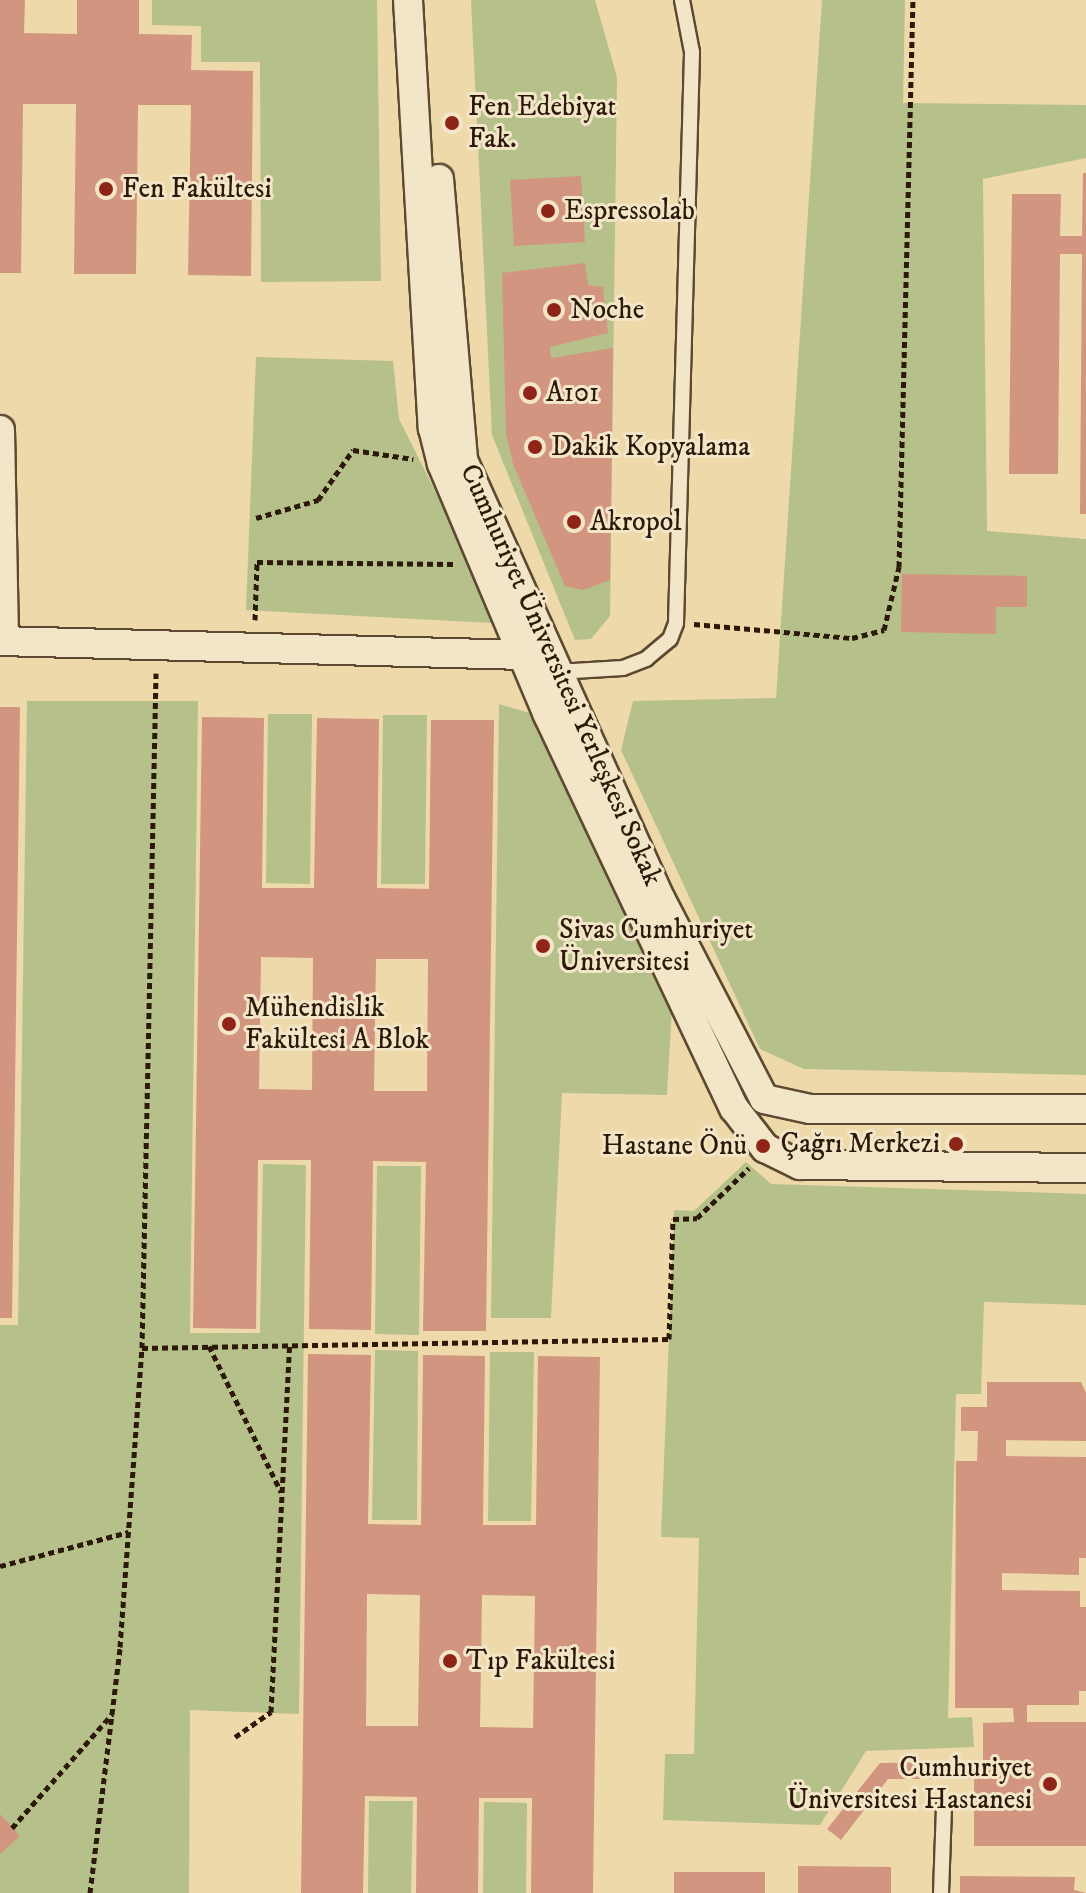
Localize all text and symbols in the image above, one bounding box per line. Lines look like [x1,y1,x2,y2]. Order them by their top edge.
place label: Fen Edebiyat Fak. [468,90,617,156]
marker: Fen Edebiyat Fak. [443,114,461,132]
place label: Fen Fakültesi [122,172,272,206]
marker: Fen Fakültesi [97,180,115,198]
place label: Espressolab [564,194,695,228]
marker: Espressolab [539,202,557,220]
place label: Noche [570,293,644,327]
marker: Noche [545,301,563,319]
place label: A101 [546,376,599,410]
marker: A101 [521,384,539,402]
place label: Dakik Kopyalama [551,430,750,464]
marker: Dakik Kopyalama [526,438,544,456]
street label: Cumhuriyet Üniversitesi Yerleşkesi Sokak [452,459,670,891]
place label: Akropol [590,505,682,539]
marker: Akropol [565,513,583,531]
place label: Sivas Cumhuriyet Üniversitesi [559,913,753,979]
marker: Sivas Cumhuriyet Üniversitesi [534,937,552,955]
place label: Mühendislik Fakültesi A Blok [245,991,429,1057]
marker: Mühendislik Fakültesi A Blok [220,1015,238,1033]
place label: Çağrı Merkezi [781,1127,940,1161]
place label: Hastane Önü [601,1129,747,1163]
marker: Çağrı Merkezi [947,1135,965,1153]
marker: Hastane Önü [754,1137,772,1155]
place label: Tıp Fakültesi [466,1644,615,1678]
marker: Tıp Fakültesi [441,1652,459,1670]
place label: Cumhuriyet Üniversitesi Hastanesi [787,1751,1032,1817]
marker: Cumhuriyet Üniversitesi Hastanesi [1039,1773,1061,1795]

